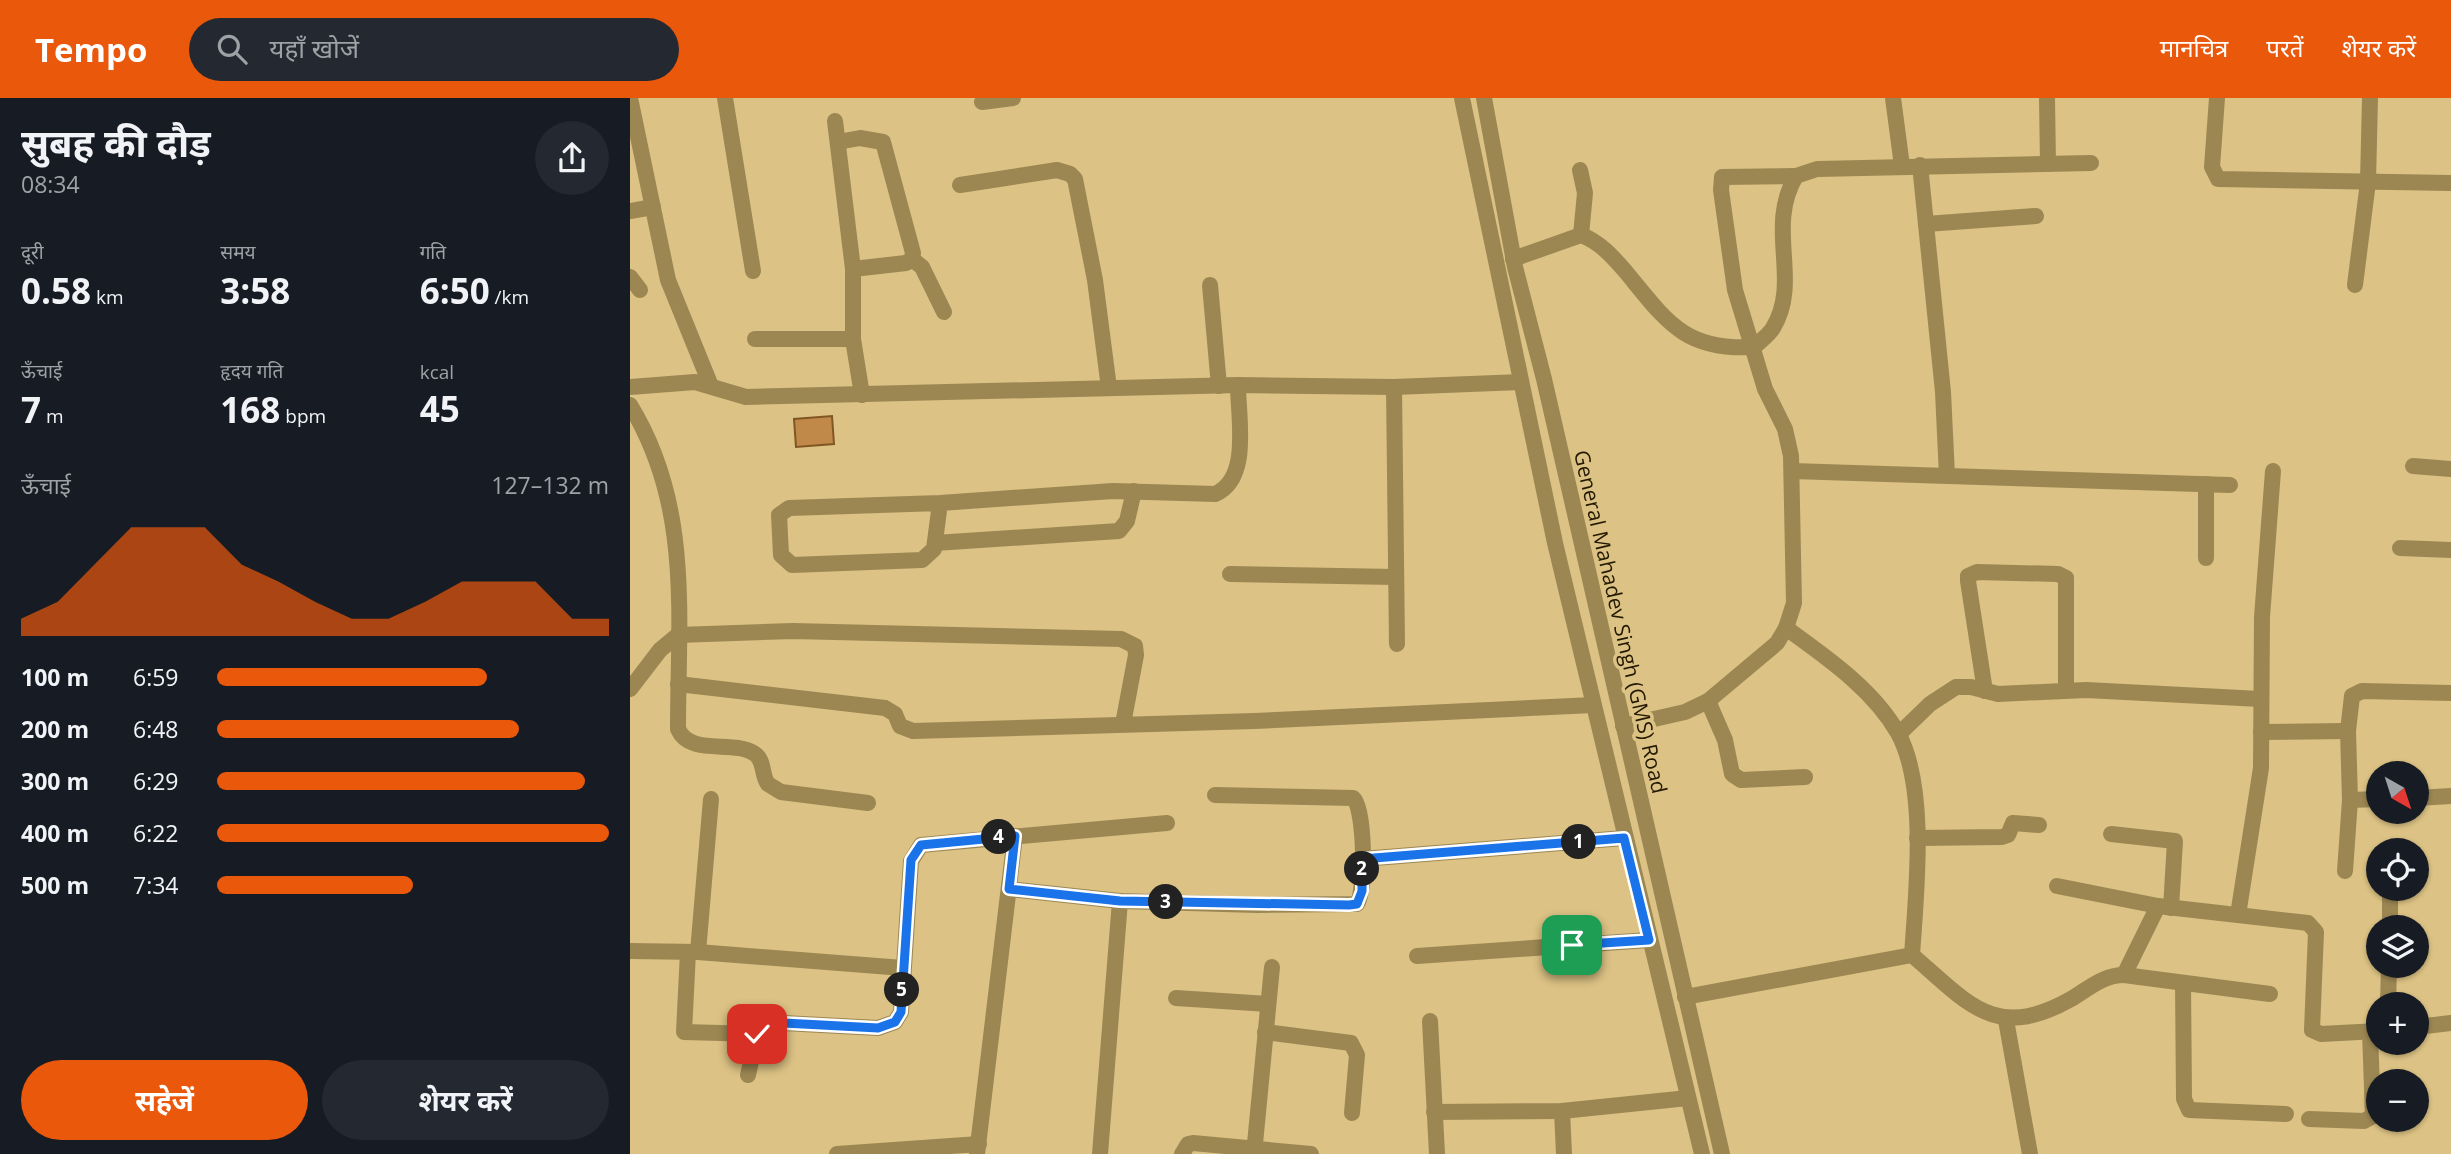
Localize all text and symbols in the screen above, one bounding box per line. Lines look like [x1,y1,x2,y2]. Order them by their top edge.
search box [189,18,679,81]
text: Tempo [35,27,147,72]
icon: search [213,30,251,68]
text: यहाँ खोजें [269,30,359,66]
text: मानचित्र [2160,31,2228,64]
text: परतें [2266,31,2303,64]
text: शेयर करें [2341,31,2416,64]
text: सुबह की दौड़ [21,116,211,168]
button: share [535,121,609,195]
text: 08:34 [21,168,80,200]
text: दूरी [21,239,44,265]
text: समय [220,239,256,265]
text: गति [420,239,446,265]
text: 0.58 [21,267,91,314]
text: 3:58 [220,267,290,314]
text: 6:50 [420,267,490,314]
text: km [91,284,124,310]
text: /km [490,284,529,310]
text: ऊँचाई [21,358,62,384]
text: हृदय गति [220,358,283,384]
text: kcal [420,359,454,385]
text: 45 [420,385,460,432]
text: 7 [21,386,41,433]
text: 168 [220,386,280,433]
text: m [41,403,64,429]
text: bpm [280,403,326,429]
street label: General Mahadev Singh (GMS) Road [1568,447,1674,796]
text: ऊँचाई [21,469,71,501]
text: 127–132 m [491,469,609,501]
text: 100 m [21,661,89,693]
text: 6:59 [133,661,179,693]
text: 200 m [21,713,89,745]
text: 6:48 [133,713,179,745]
north arrow [2366,761,2429,824]
map controls [2366,761,2429,1132]
text: 300 m [21,765,89,797]
text: 6:29 [133,765,179,797]
text: 400 m [21,817,89,849]
text: 6:22 [133,817,179,849]
pin: 4 [982,820,1016,854]
text: 4 [993,823,1004,849]
pin: 1 [1562,824,1597,860]
text: 1 [1573,828,1584,854]
button: locate [2366,838,2429,901]
pin: 2 [1344,852,1380,886]
text: 2 [1356,855,1367,881]
text: 500 m [21,869,89,901]
text: 7:34 [133,869,179,901]
pin: 3 [1148,884,1184,920]
text: 3 [1160,888,1171,914]
pin [1542,915,1602,975]
button: layers [2366,915,2429,978]
icon: arrive [1553,926,1591,964]
pin: 5 [884,972,920,1008]
text: 5 [896,976,907,1002]
button: + [2366,992,2429,1055]
pin [727,1004,787,1064]
icon: check [738,1015,776,1053]
button: सहेजें [21,1060,308,1140]
button: शेयर करें [322,1060,609,1140]
button: − [2366,1069,2429,1132]

